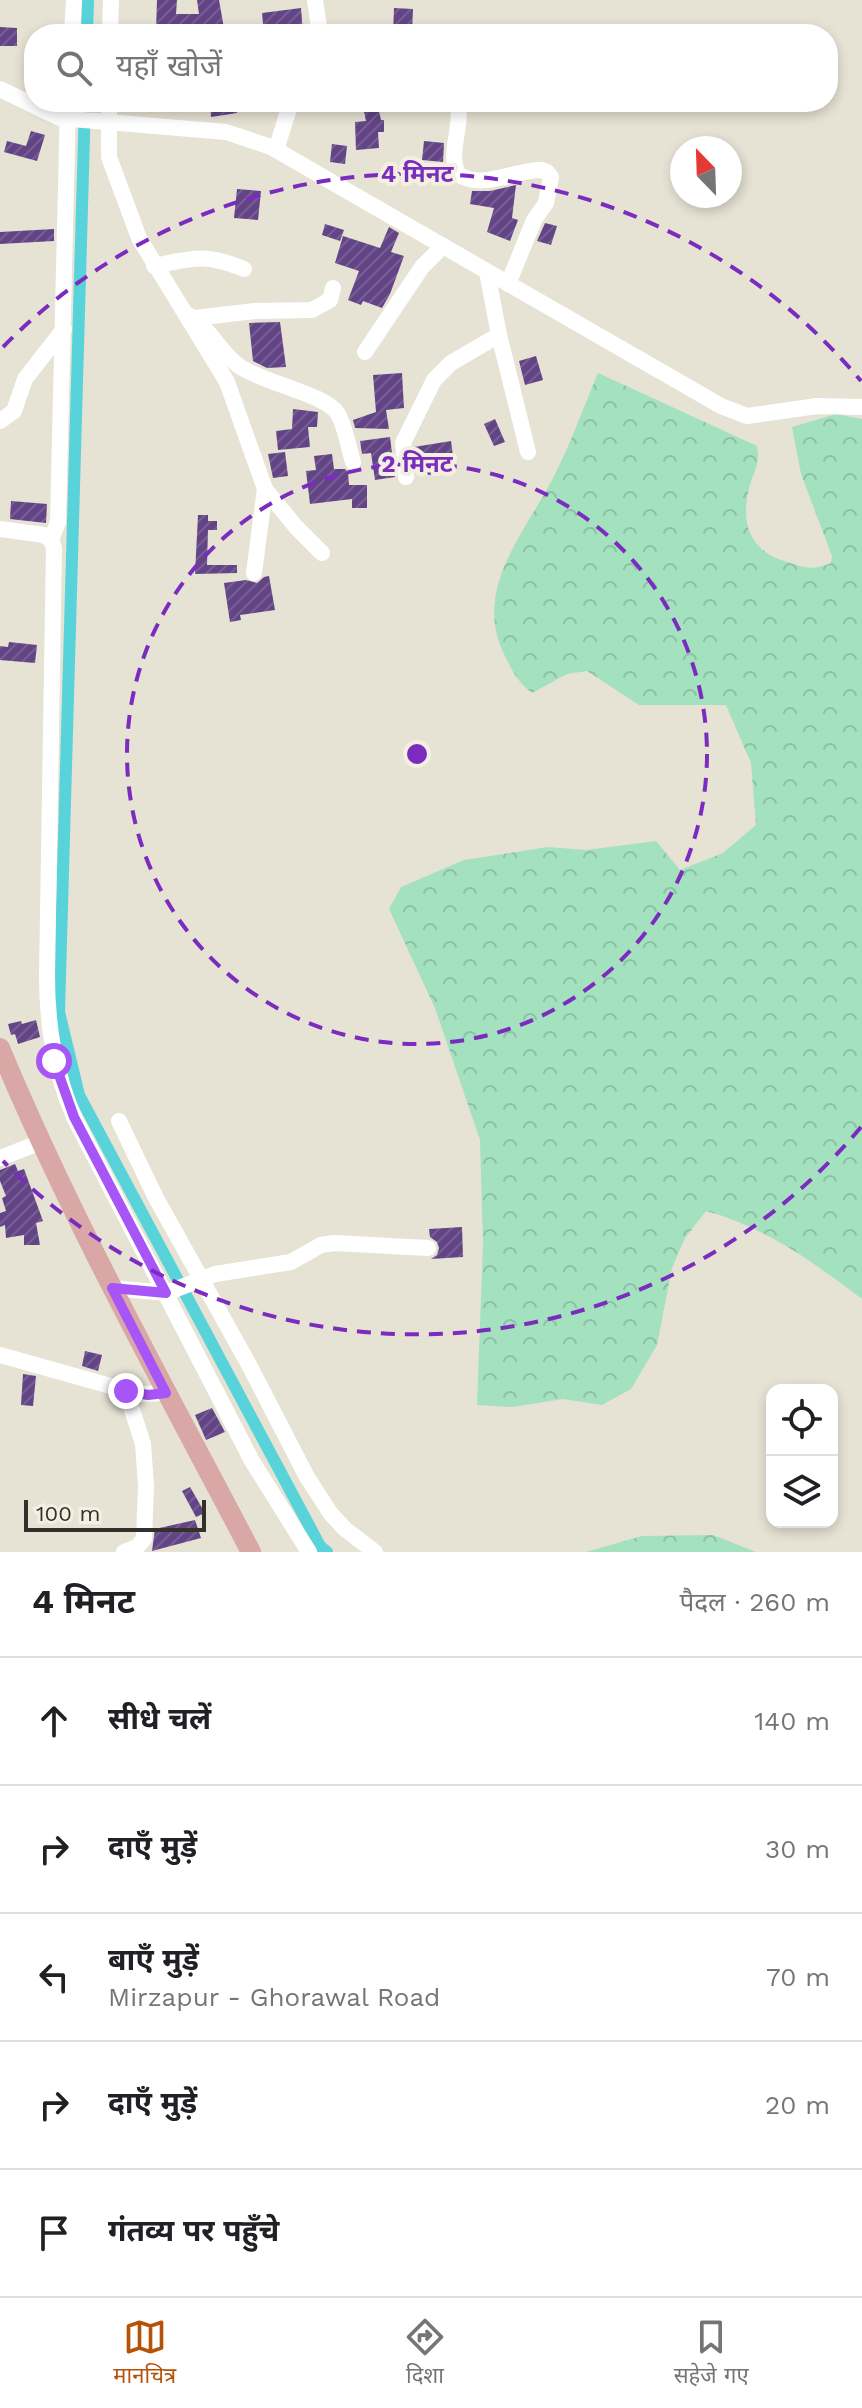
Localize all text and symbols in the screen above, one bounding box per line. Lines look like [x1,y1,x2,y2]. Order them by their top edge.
search box [24,24,838,112]
icon: search [52,46,96,90]
text: यहाँ खोजें [116,48,222,83]
north arrow [670,136,742,208]
text: 4 मिनट [381,160,454,188]
text: 2 मिनट [381,450,454,478]
centre of rings [403,740,431,768]
route start [36,1043,72,1079]
route end [108,1373,144,1409]
map controls [766,1384,838,1528]
button: locate [766,1384,838,1456]
button: layers [766,1456,838,1528]
scale bar [24,1496,206,1532]
text: 100 m [36,1501,100,1526]
text: 4 मिनट [32,1581,135,1621]
text: पैदल · 260 m [679,1587,830,1617]
icon: ahead [32,1699,76,1743]
text: सीधे चलें [108,1701,211,1736]
text: 140 m [754,1706,830,1736]
icon: right [32,1827,76,1871]
text: दाएँ मुड़ें [108,1829,197,1864]
text: 30 m [765,1834,830,1864]
text: बाएँ मुड़ें [108,1942,199,1977]
icon: left [32,1955,76,1999]
text: 70 m [766,1962,830,1992]
text: Mirzapur - Ghorawal Road [108,1982,440,2012]
icon: right [32,2083,76,2127]
text: दाएँ मुड़ें [108,2085,197,2120]
text: 20 m [765,2090,830,2120]
icon: arrive [32,2211,76,2255]
text: गंतव्य पर पहुँचे [108,2213,279,2248]
tab: मानचित्र [113,2315,176,2392]
tab: दिशा [403,2315,447,2392]
tab: सहेजे गए [674,2315,749,2392]

